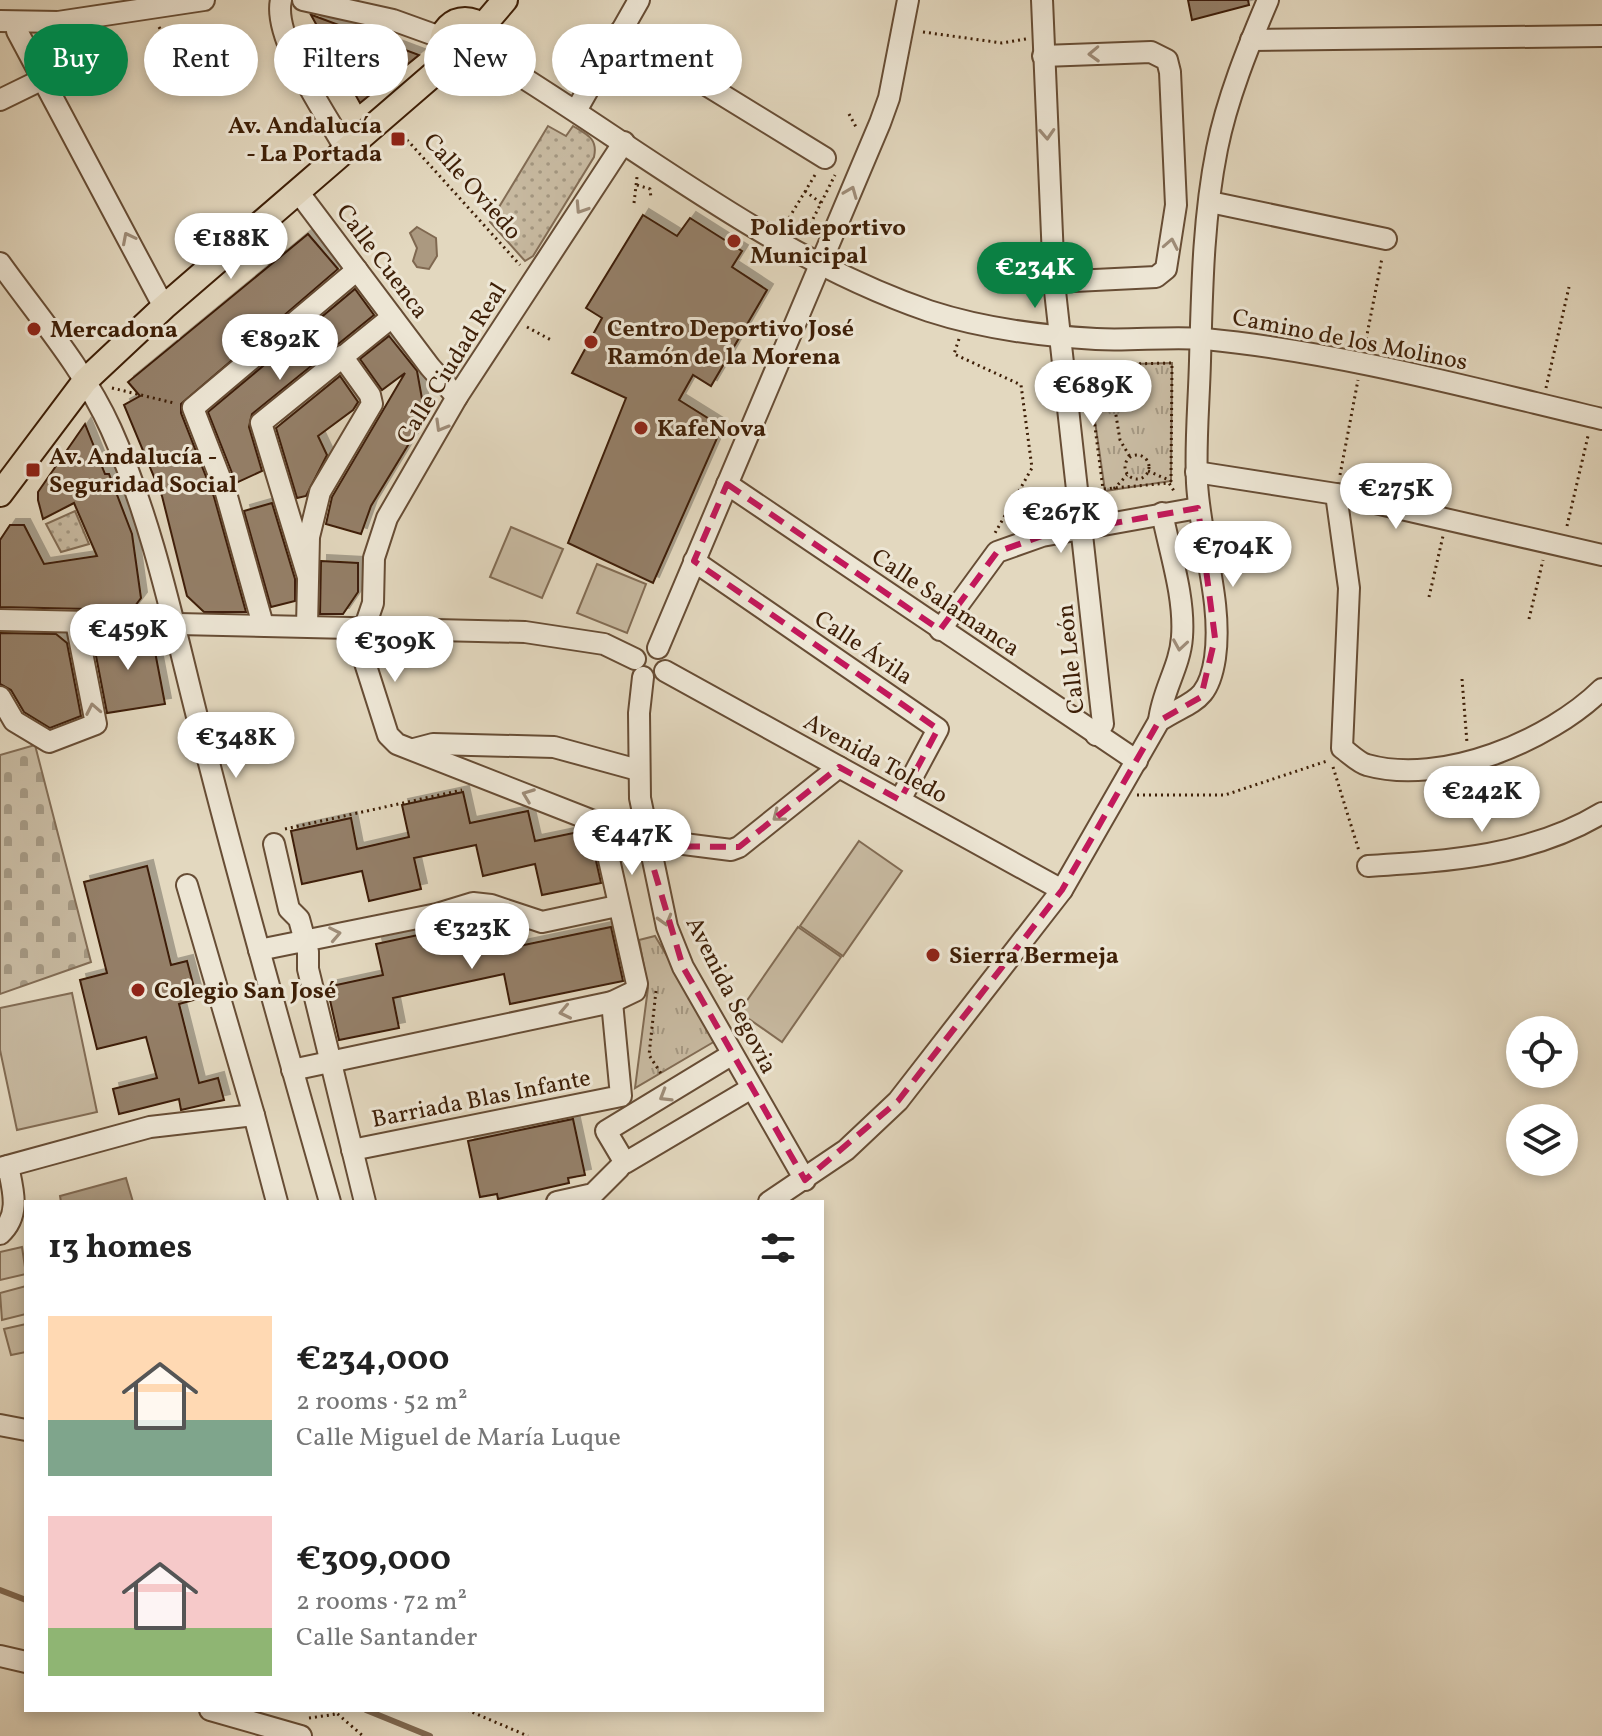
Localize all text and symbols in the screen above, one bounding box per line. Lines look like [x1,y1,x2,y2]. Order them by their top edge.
chip: Buy [24,24,128,96]
chip: Rent [144,24,258,96]
chip: Filters [274,24,408,96]
chip: New [424,24,536,96]
chip: Apartment [552,24,742,96]
one-way arrow [1087,46,1100,63]
place label: Av. Andalucía - La Portada [228,110,382,172]
street label: Calle Oviedo [414,126,529,248]
one-way arrow [1038,128,1055,141]
marker: Av. Andalucía - La Portada [389,130,407,148]
one-way arrow [841,186,858,200]
street label: Calle Cuenca [327,198,436,327]
one-way arrow [576,199,591,214]
place label: Polideportivo Municipal [750,212,906,274]
pin: €188K [175,213,287,281]
text: €188K [193,221,269,257]
one-way arrow [122,231,138,246]
marker: Polideportivo Municipal [725,232,743,250]
one-way arrow [1162,238,1179,251]
pin: €234K [979,242,1091,310]
text: €234K [995,250,1075,286]
street label: Calle Ciudad Real [389,277,516,451]
street label: Camino de los Molinos [1229,301,1470,380]
place label: Centro Deportivo José Ramón de la Morena [607,313,854,375]
place label: Mercadona [50,314,178,348]
pin: €892K [224,314,336,382]
marker: Mercadona [25,320,43,338]
text: €892K [240,322,320,358]
marker: Centro Deportivo José Ramón de la Morena [582,333,600,351]
pin: €689K [1037,360,1149,428]
text: €689K [1053,368,1133,404]
place label: KafeNova [657,413,766,447]
one-way arrow [435,418,451,432]
marker: KafeNova [632,419,650,437]
place label: Av. Andalucía - Seguridad Social [49,441,237,503]
marker: Av. Andalucía - Seguridad Social [24,461,42,479]
pin: €275K [1340,463,1452,531]
text: €275K [1358,471,1434,507]
pin: €267K [1005,487,1117,555]
text: €267K [1022,495,1100,531]
pin: €704K [1177,521,1289,589]
text: €704K [1193,529,1273,565]
street label: Calle Salamanca [864,541,1026,666]
street label: Calle León [1049,602,1095,715]
street label: Calle Ávila [807,603,919,694]
pin: €459K [72,604,184,672]
text: €459K [88,612,168,648]
pin: €309K [339,616,451,684]
text: €309K [354,624,436,660]
one-way arrow [1172,639,1189,652]
one-way arrow [85,702,102,716]
street label: Avenida Toledo [797,706,953,813]
pin: €348K [180,712,292,780]
text: €348K [196,720,276,756]
pin: €242K [1426,766,1538,834]
text: €242K [1442,774,1522,810]
one-way arrow [522,788,536,805]
one-way arrow [772,807,787,821]
pin: €447K [576,809,688,877]
text: €447K [591,817,673,853]
pin: €323K [416,903,528,971]
text: €323K [433,911,511,947]
street label: Avenida Segovia [676,911,784,1080]
one-way arrow [656,912,672,926]
one-way arrow [328,927,342,944]
place label: Sierra Bermeja [949,940,1119,974]
marker: Sierra Bermeja [924,946,942,964]
place label: Colegio San José [154,975,336,1009]
marker: Colegio San José [129,981,147,999]
one-way arrow [558,1003,572,1020]
map controls [1506,1016,1578,1176]
button: locate [1506,1016,1578,1088]
street label: Barriada Blas Infante [369,1062,594,1138]
one-way arrow [659,1086,674,1101]
button: layers [1506,1104,1578,1176]
text: 13 homes [48,1225,192,1272]
icon: filters [756,1226,800,1270]
text: €234,000 [296,1337,450,1384]
icon: home [112,1348,208,1444]
text: 2 rooms · 52 m² [296,1384,468,1420]
text: Calle Miguel de María Luque [296,1420,621,1456]
text: €309,000 [296,1537,451,1584]
icon: home [112,1548,208,1644]
text: 2 rooms · 72 m² [296,1584,467,1620]
text: Calle Santander [296,1620,477,1656]

